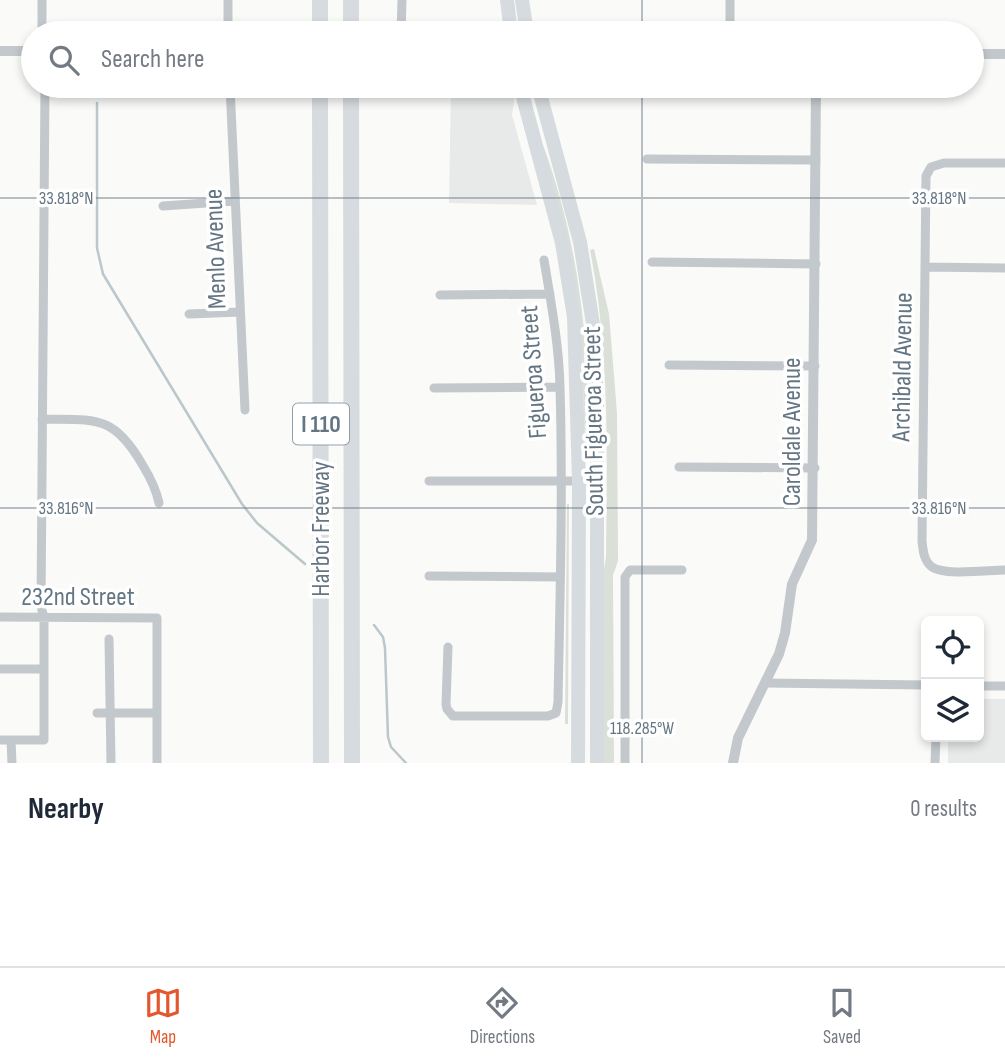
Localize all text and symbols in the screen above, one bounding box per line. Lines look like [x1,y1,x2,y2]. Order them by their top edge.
search box [21,21,984,98]
icon: search [45,41,83,79]
text: Search here [101,44,204,75]
text: 33.818°N [39,188,93,209]
street label: Menlo Avenue [198,188,234,310]
text: 33.818°N [912,188,966,209]
street label: Archibald Avenue [886,292,920,443]
street label: Figueroa Street [514,304,554,440]
street label: South Figueroa Street [577,326,611,516]
street label: Caroldale Avenue [777,358,808,506]
road number: I 110 [293,404,349,444]
street label: Harbor Freeway [306,461,337,597]
text: 33.816°N [38,498,94,519]
text: 33.816°N [911,498,967,519]
street label: 232nd Street [21,582,135,613]
map controls [921,616,984,742]
button: locate [921,616,984,679]
button: layers [921,679,984,742]
text: 118.285°W [610,718,674,739]
text: Nearby [28,791,104,827]
text: 0 results [910,795,977,823]
tab: Map [144,984,182,1049]
tab: Directions [470,984,535,1049]
tab: Saved [823,984,861,1049]

